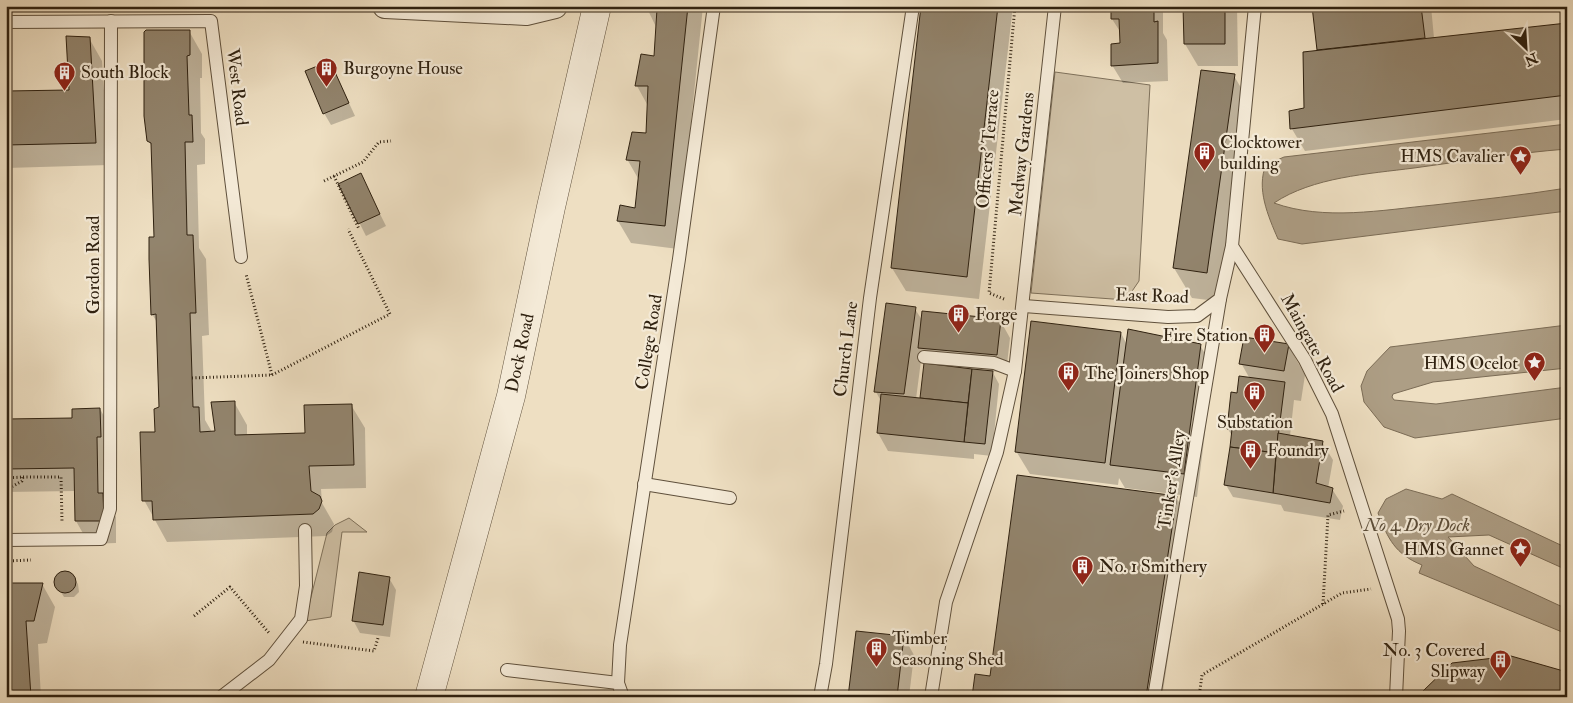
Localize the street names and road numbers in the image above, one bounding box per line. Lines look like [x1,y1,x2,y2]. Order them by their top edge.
street label: West Road [221,46,253,127]
street label: Officers' Terrace [971,88,1005,209]
street label: Medway Gardens [1004,91,1040,217]
street label: Gordon Road [82,216,105,314]
street label: East Road [1115,283,1189,309]
street label: Maingate Road [1275,289,1349,397]
street label: College Road [630,293,668,391]
street label: Church Lane [829,299,863,398]
street label: Dock Road [500,311,540,395]
street label: Tinker's Alley [1153,428,1191,531]

